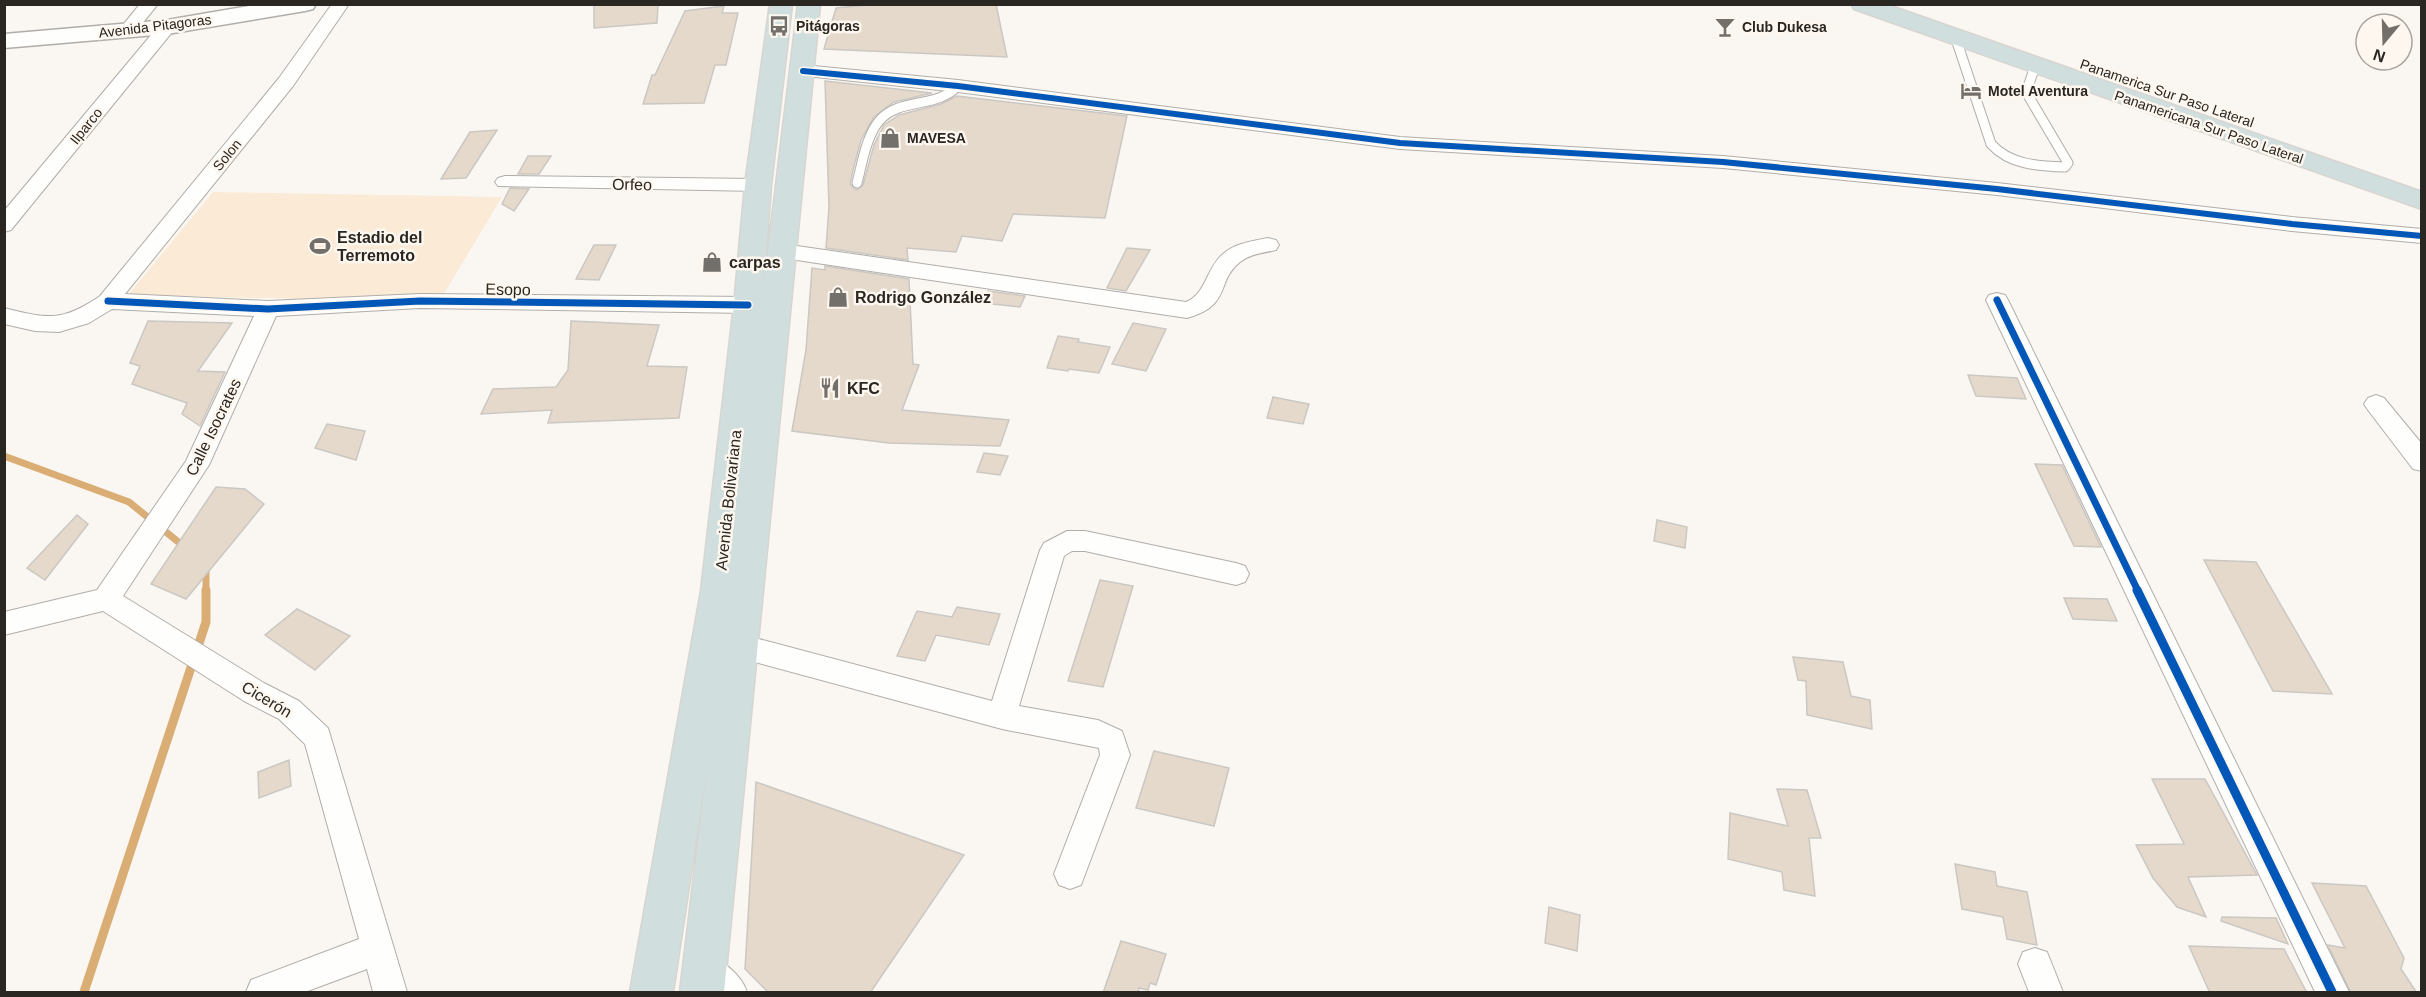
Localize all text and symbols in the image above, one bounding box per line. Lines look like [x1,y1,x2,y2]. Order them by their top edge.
street label: Avenida Pitagoras [98,11,212,41]
north arrow [2354,12,2414,72]
bus stop icon: Pitágoras [767,14,791,38]
bar icon: Club Dukesa [1713,15,1737,39]
place label: Pitágoras [796,18,860,34]
place label: Club Dukesa [1742,19,1827,35]
text: N [2371,46,2388,66]
street label: Panamerica Sur Paso Lateral [2078,56,2256,130]
hotel icon: Motel Aventura [1959,79,1983,103]
place label: Motel Aventura [1988,83,2088,99]
street label: Panamericana Sur Paso Lateral [2113,87,2305,167]
street label: Ilparco [67,104,106,147]
shop icon: MAVESA [878,126,902,150]
place label: MAVESA [907,130,966,146]
street label: Solon [210,136,244,174]
street label: Orfeo [612,176,652,193]
place label: Estadio del Terremoto [337,229,422,264]
sports icon: Estadio del Terremoto [308,234,332,258]
shop icon: carpas [700,250,724,274]
place label: carpas [729,254,781,271]
street label: Esopo [485,281,531,298]
shop icon: Rodrigo González [826,285,850,309]
place label: Rodrigo González [855,289,991,306]
street label: Calle Isocrates [183,376,244,479]
restaurant icon: KFC [818,376,842,400]
place label: KFC [847,380,880,397]
street label: Avenida Bolivariana [713,429,744,571]
street label: Cicerón [239,678,295,721]

